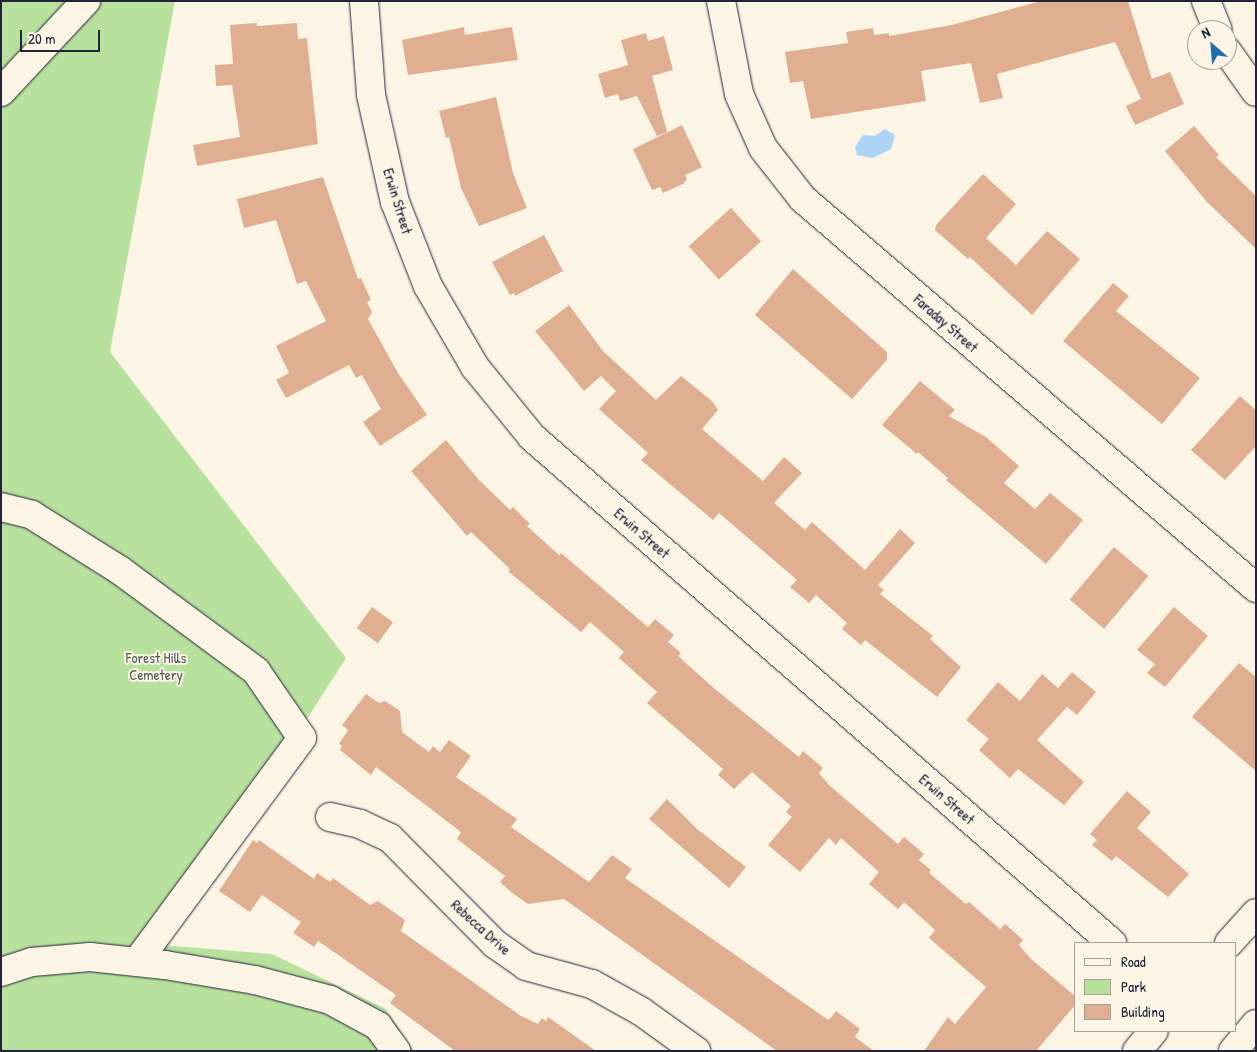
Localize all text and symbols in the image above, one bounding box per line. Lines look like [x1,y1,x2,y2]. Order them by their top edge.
scale bar [22,20,102,52]
north arrow [1187,20,1237,70]
text: N [1198,22,1213,42]
text: 20 m [28,28,55,49]
street label: Erwin Street [379,166,417,236]
street label: Faraday Street [910,290,982,356]
street label: Erwin Street [610,504,674,562]
park label: Forest Hills Cemetery [126,648,186,683]
street label: Erwin Street [915,770,979,828]
street label: Rebecca Drive [447,896,515,958]
legend [1074,942,1237,1032]
text: Road [1121,951,1146,972]
text: Park [1121,976,1146,997]
text: Building [1121,1001,1165,1022]

